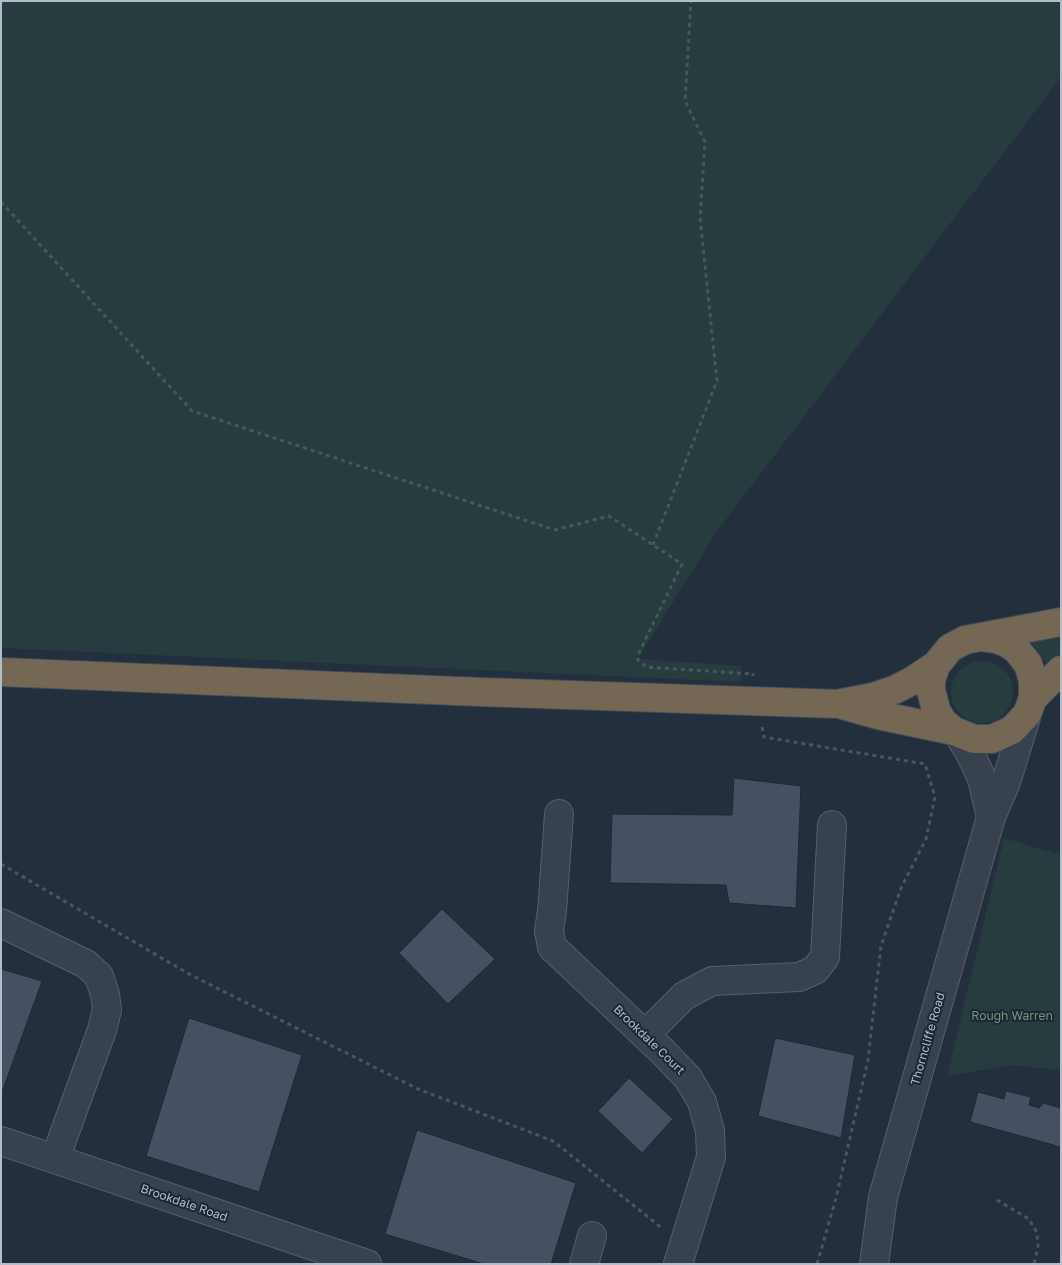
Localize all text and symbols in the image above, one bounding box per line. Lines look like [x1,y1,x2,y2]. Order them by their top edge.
street label: Thorncliffe Road [908,991,948,1087]
street label: Brookdale Court [610,1002,688,1078]
park label: Rough Warren [971,1009,1053,1023]
street label: Brookdale Road [139,1181,229,1225]

